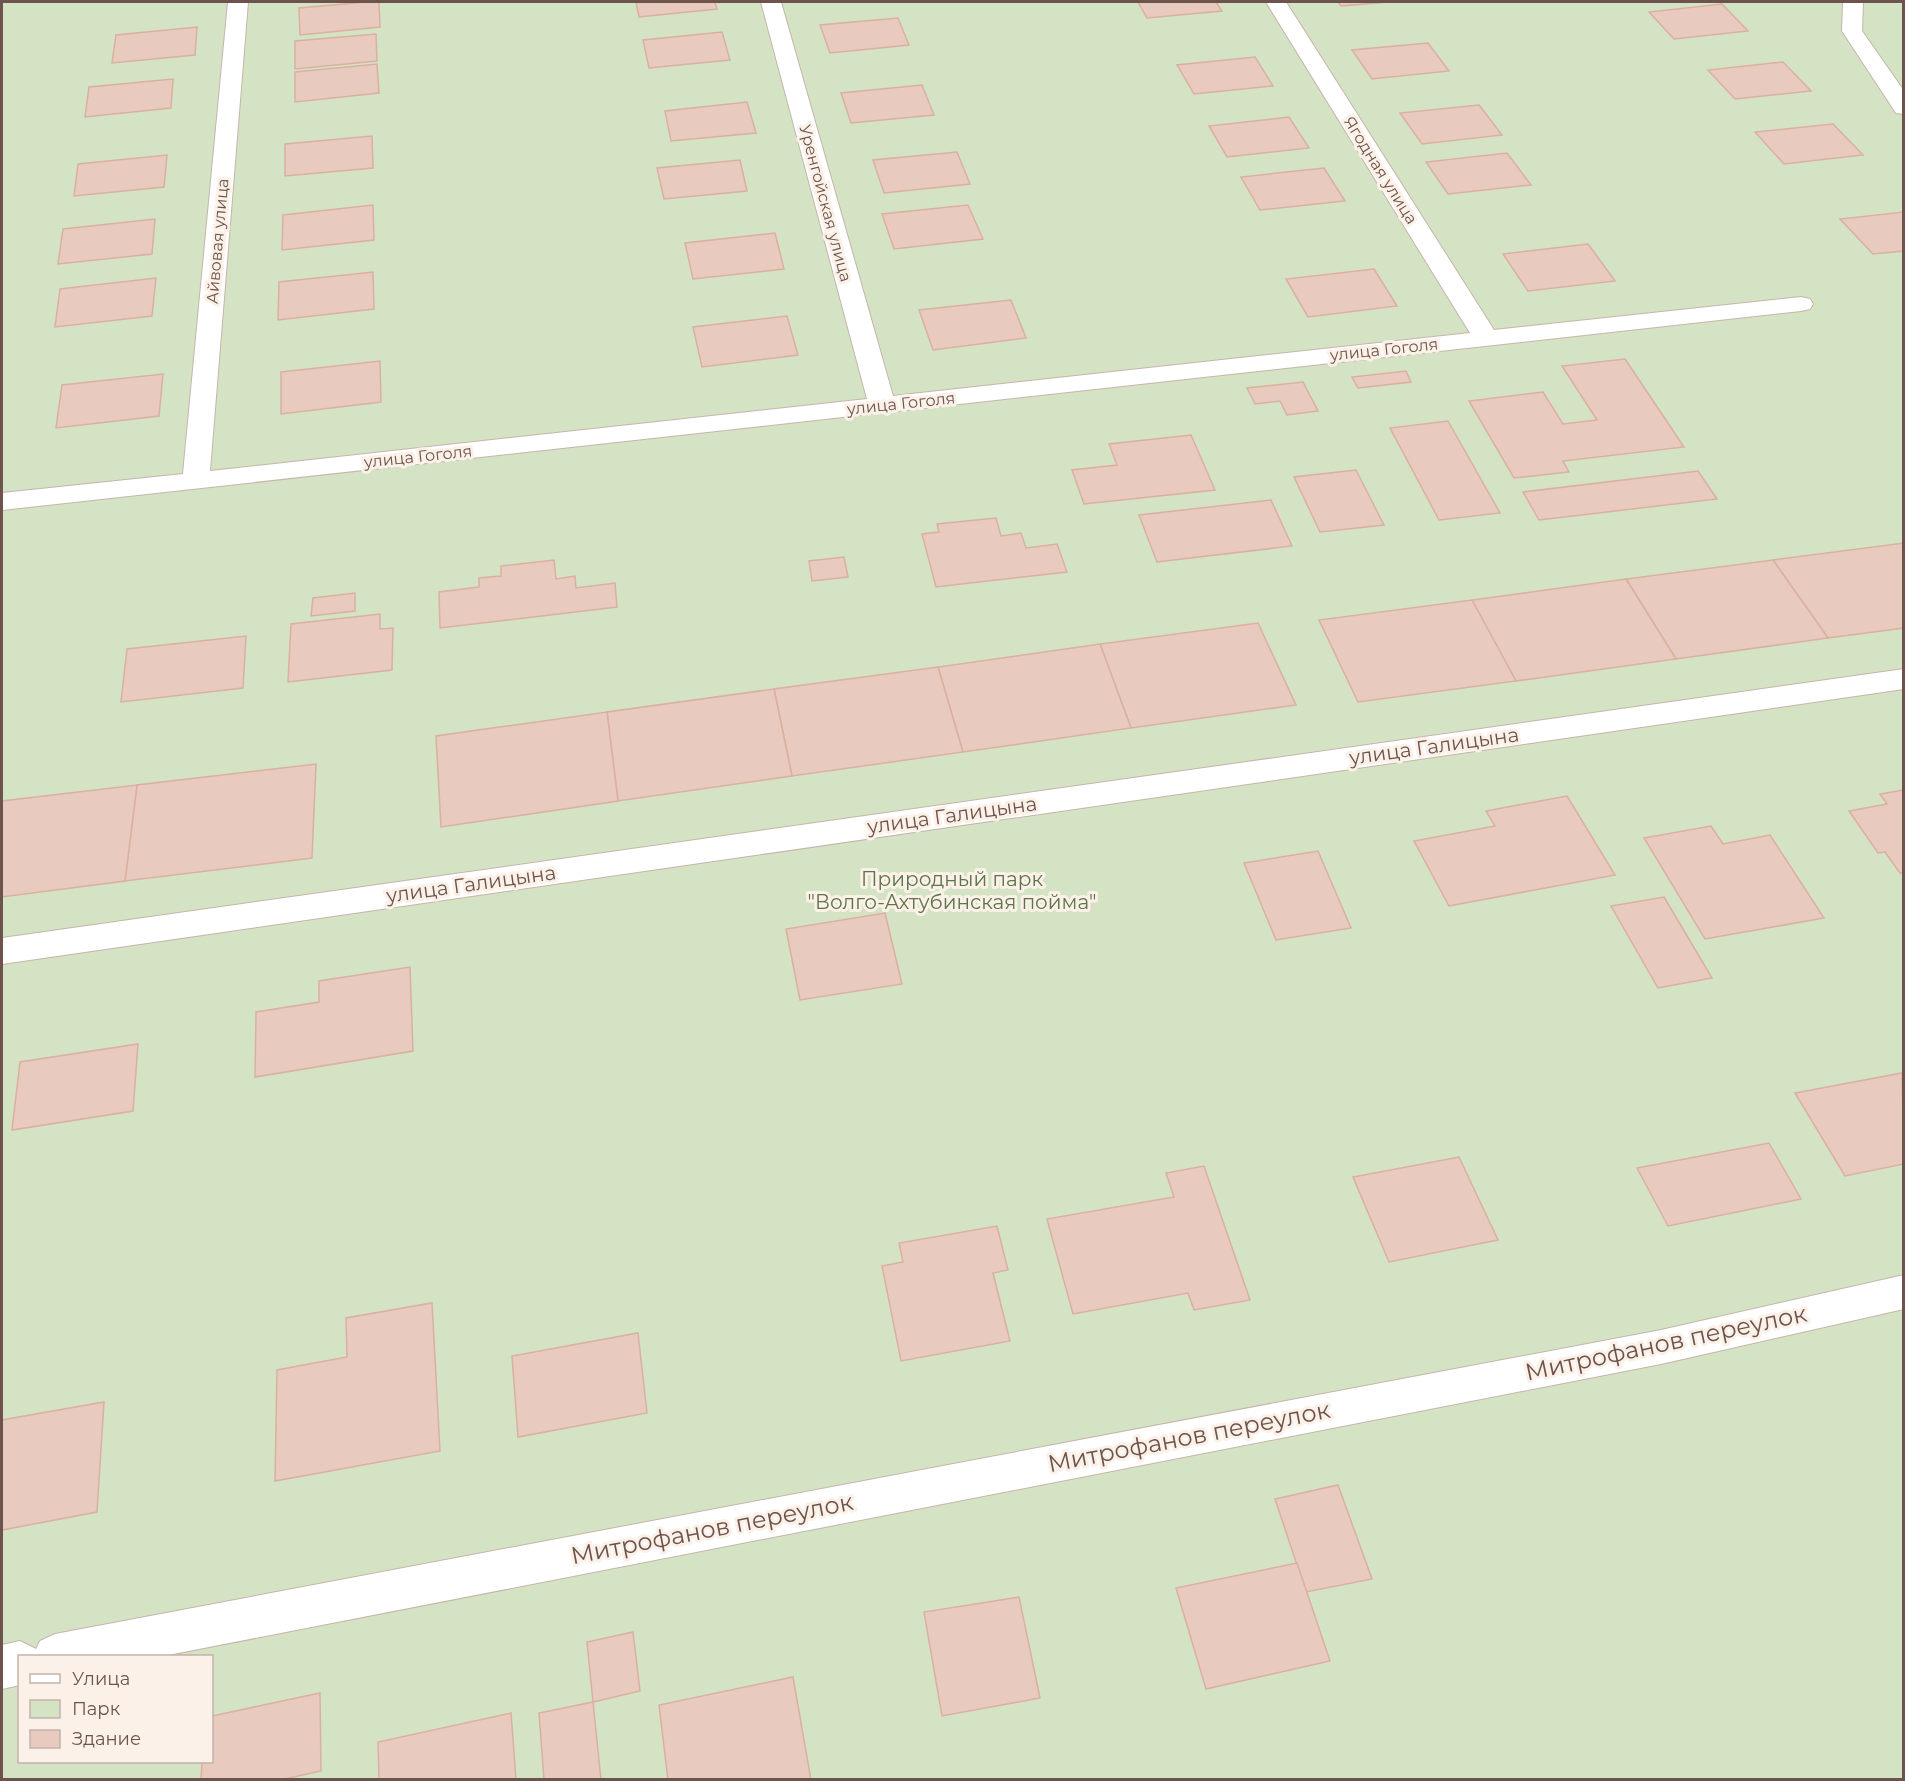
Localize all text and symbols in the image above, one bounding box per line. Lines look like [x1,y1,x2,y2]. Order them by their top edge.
street label: Ягодная улица [1340,113,1421,228]
street label: Уренгойская улица [795,123,856,284]
street label: Айвовая улица [203,178,232,304]
street label: улица Гоголя [1328,334,1439,365]
street label: улица Гоголя [845,388,956,419]
street label: улица Гоголя [362,441,473,472]
street label: улица Галицына [1347,722,1520,770]
street label: улица Галицына [865,791,1038,839]
street label: улица Галицына [384,860,557,908]
park label: Природный парк "Волго-Ахтубинская пойма" [807,867,1097,914]
street label: Митрофанов переулок [1522,1298,1809,1387]
street label: Митрофанов переулок [1045,1395,1333,1478]
street label: Митрофанов переулок [568,1487,856,1570]
legend [18,1655,213,1763]
text: Улица [72,1668,130,1690]
text: Парк [72,1698,121,1720]
text: Здание [72,1728,141,1750]

